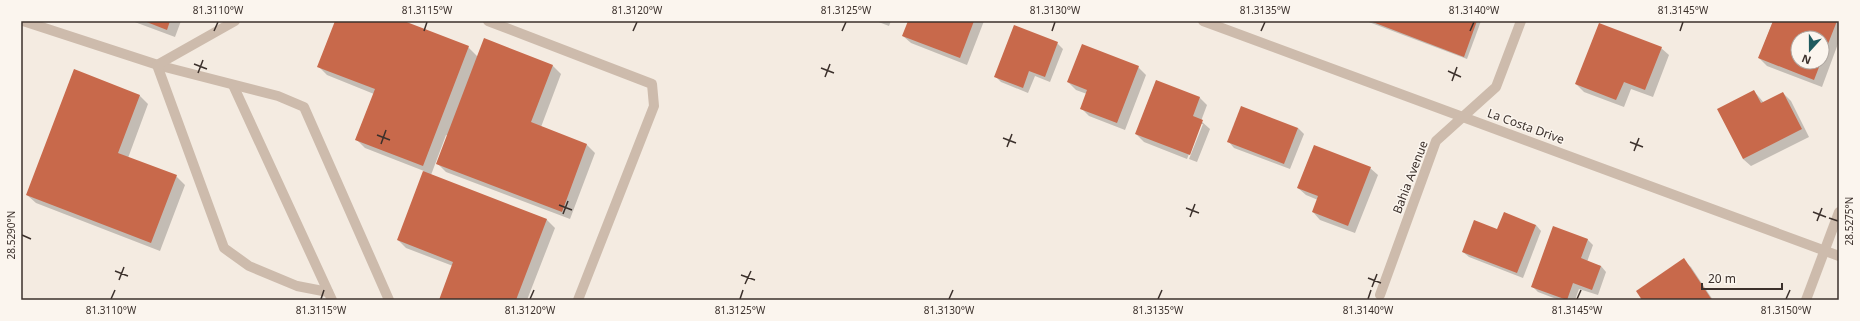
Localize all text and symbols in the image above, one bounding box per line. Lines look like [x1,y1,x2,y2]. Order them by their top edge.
text: 81.3110°W [193,3,244,17]
text: 81.3115°W [402,3,453,17]
text: 81.3120°W [612,3,663,17]
text: 81.3125°W [821,3,872,17]
text: 81.3130°W [1030,3,1081,17]
text: 81.3135°W [1240,3,1291,17]
text: 81.3140°W [1449,3,1500,17]
text: 81.3145°W [1658,3,1709,17]
north arrow [1790,30,1830,70]
text: N [1799,51,1813,68]
street label: La Costa Drive [1485,104,1567,148]
street label: Bahia Avenue [1388,138,1432,216]
text: 28.5275°N [1842,197,1856,245]
text: 28.5290°N [4,211,18,259]
scale bar [1702,265,1782,291]
text: 20 m [1708,270,1736,287]
text: 81.3110°W [86,303,137,317]
text: 81.3115°W [296,303,347,317]
text: 81.3120°W [505,303,556,317]
text: 81.3125°W [715,303,766,317]
text: 81.3130°W [924,303,975,317]
text: 81.3135°W [1133,303,1184,317]
text: 81.3140°W [1343,303,1394,317]
text: 81.3145°W [1552,303,1603,317]
text: 81.3150°W [1761,303,1812,317]

